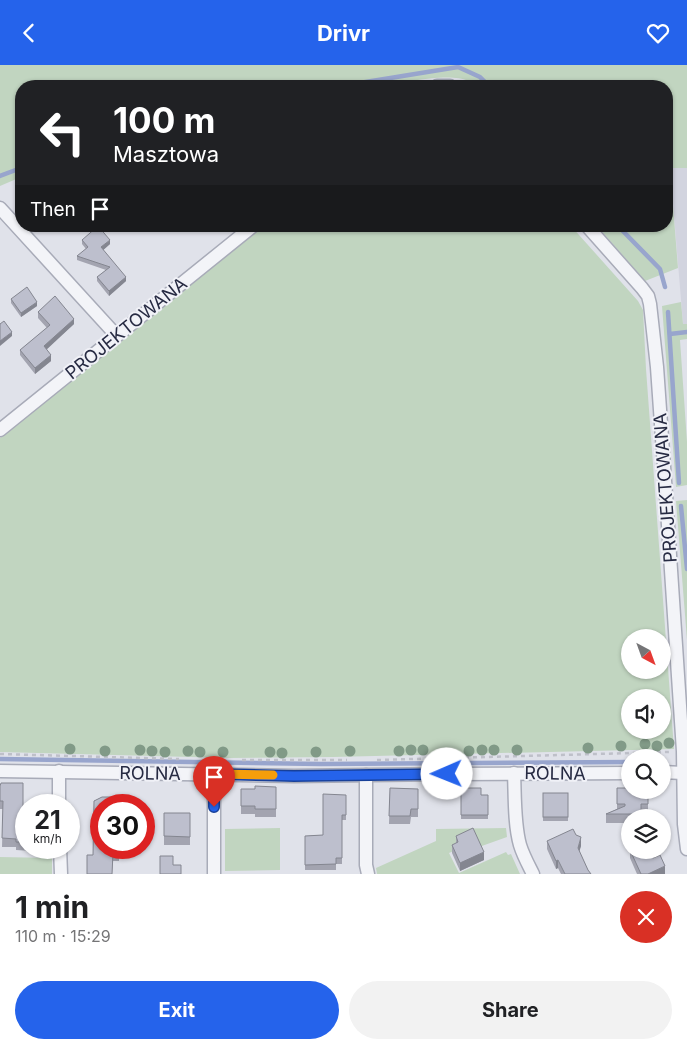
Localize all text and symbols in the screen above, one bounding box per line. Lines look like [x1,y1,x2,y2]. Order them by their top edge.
icon: back [15,19,43,47]
icon: heart [644,19,672,47]
text: Drivr [317,20,370,46]
text: 100 m [113,99,216,141]
icon: left [30,100,95,165]
text: Masztowa [113,141,219,167]
icon: arrive [86,195,114,223]
text: Then [30,198,76,221]
street label: PROJEKTOWANA [61,273,191,383]
street label: PROJEKTOWANA [649,412,681,564]
north arrow [621,629,671,679]
map controls [621,629,671,859]
button: sound [621,689,671,739]
position arrow [420,747,472,799]
button: search [621,749,671,799]
pin [193,756,235,807]
street label: ROLNA [119,762,181,784]
street label: ROLNA [524,762,586,784]
icon: arrive [200,763,228,791]
speed limit sign: 30 [90,794,155,859]
text: 21 [34,805,61,835]
button: layers [621,809,671,859]
text: km/h [33,831,62,846]
text: 1 min [15,889,89,925]
button: close [620,891,672,943]
text: 110 m · 15:29 [15,926,111,946]
button: Exit [15,981,339,1039]
button: Share [349,981,672,1039]

